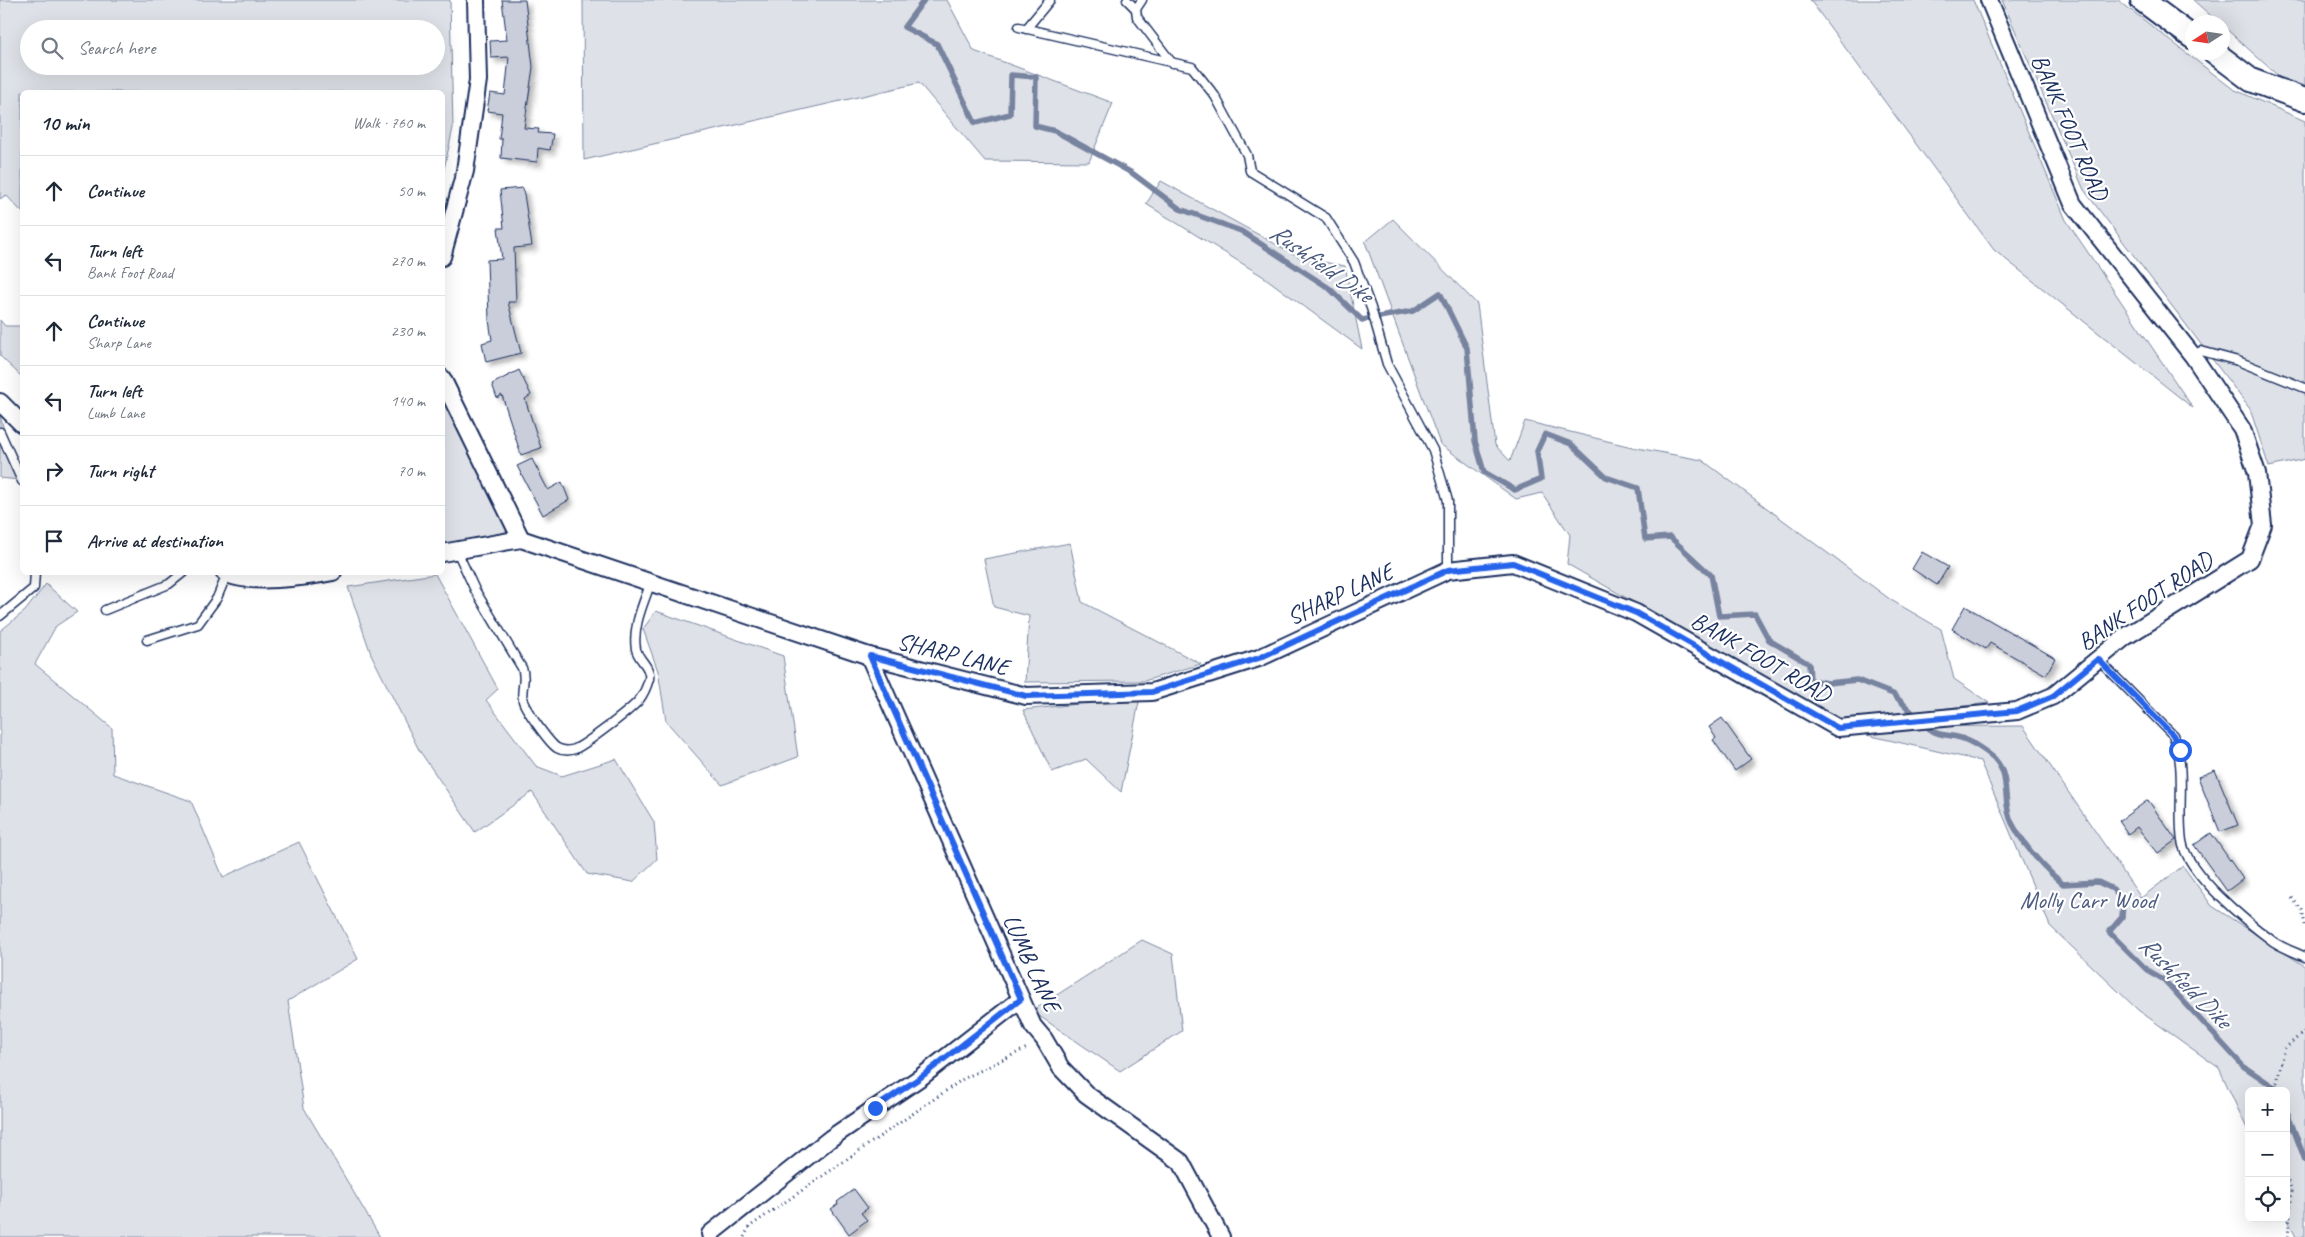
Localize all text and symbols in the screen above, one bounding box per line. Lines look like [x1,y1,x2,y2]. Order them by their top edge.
north arrow [2185,15,2230,60]
search box [20,20,445,75]
icon: search [38,34,66,62]
text: Search here [78,36,155,60]
street label: BANK FOOT ROAD [2025,49,2116,206]
text: 10 min [40,110,90,136]
text: Walk · 760 m [353,113,425,133]
icon: ahead [40,177,68,205]
text: Continue [87,179,144,203]
text: 50 m [398,181,425,201]
water label: Rushfield Dike [1264,216,1382,312]
text: Turn left [87,239,142,263]
icon: left [40,247,68,275]
text: 270 m [391,251,425,271]
text: Bank Foot Road [87,263,173,283]
text: Continue [87,309,144,333]
icon: ahead [40,317,68,345]
text: 230 m [391,321,425,341]
text: Sharp Lane [87,333,151,353]
text: Turn left [87,379,142,403]
icon: left [40,387,68,415]
text: 140 m [391,391,425,411]
text: Lumb Lane [87,403,145,423]
icon: right [40,457,68,485]
text: Turn right [87,459,154,483]
text: 70 m [398,461,425,481]
icon: arrive [40,527,68,555]
text: Arrive at destination [87,529,223,553]
street label: BANK FOOT ROAD [2072,544,2220,657]
street label: SHARP LANE [1282,555,1400,632]
street label: BANK FOOT ROAD [1686,605,1838,710]
street label: SHARP LANE [894,626,1015,683]
route start [2169,739,2192,762]
park label: Molly Carr Wood [2020,885,2159,915]
street label: LUMB LANE [996,909,1069,1019]
water label: Rushfield Dike [2132,929,2241,1038]
map controls [2245,1087,2290,1222]
button: + [2245,1087,2290,1132]
route end [864,1097,887,1120]
button: − [2245,1132,2290,1177]
button: locate [2245,1177,2290,1222]

